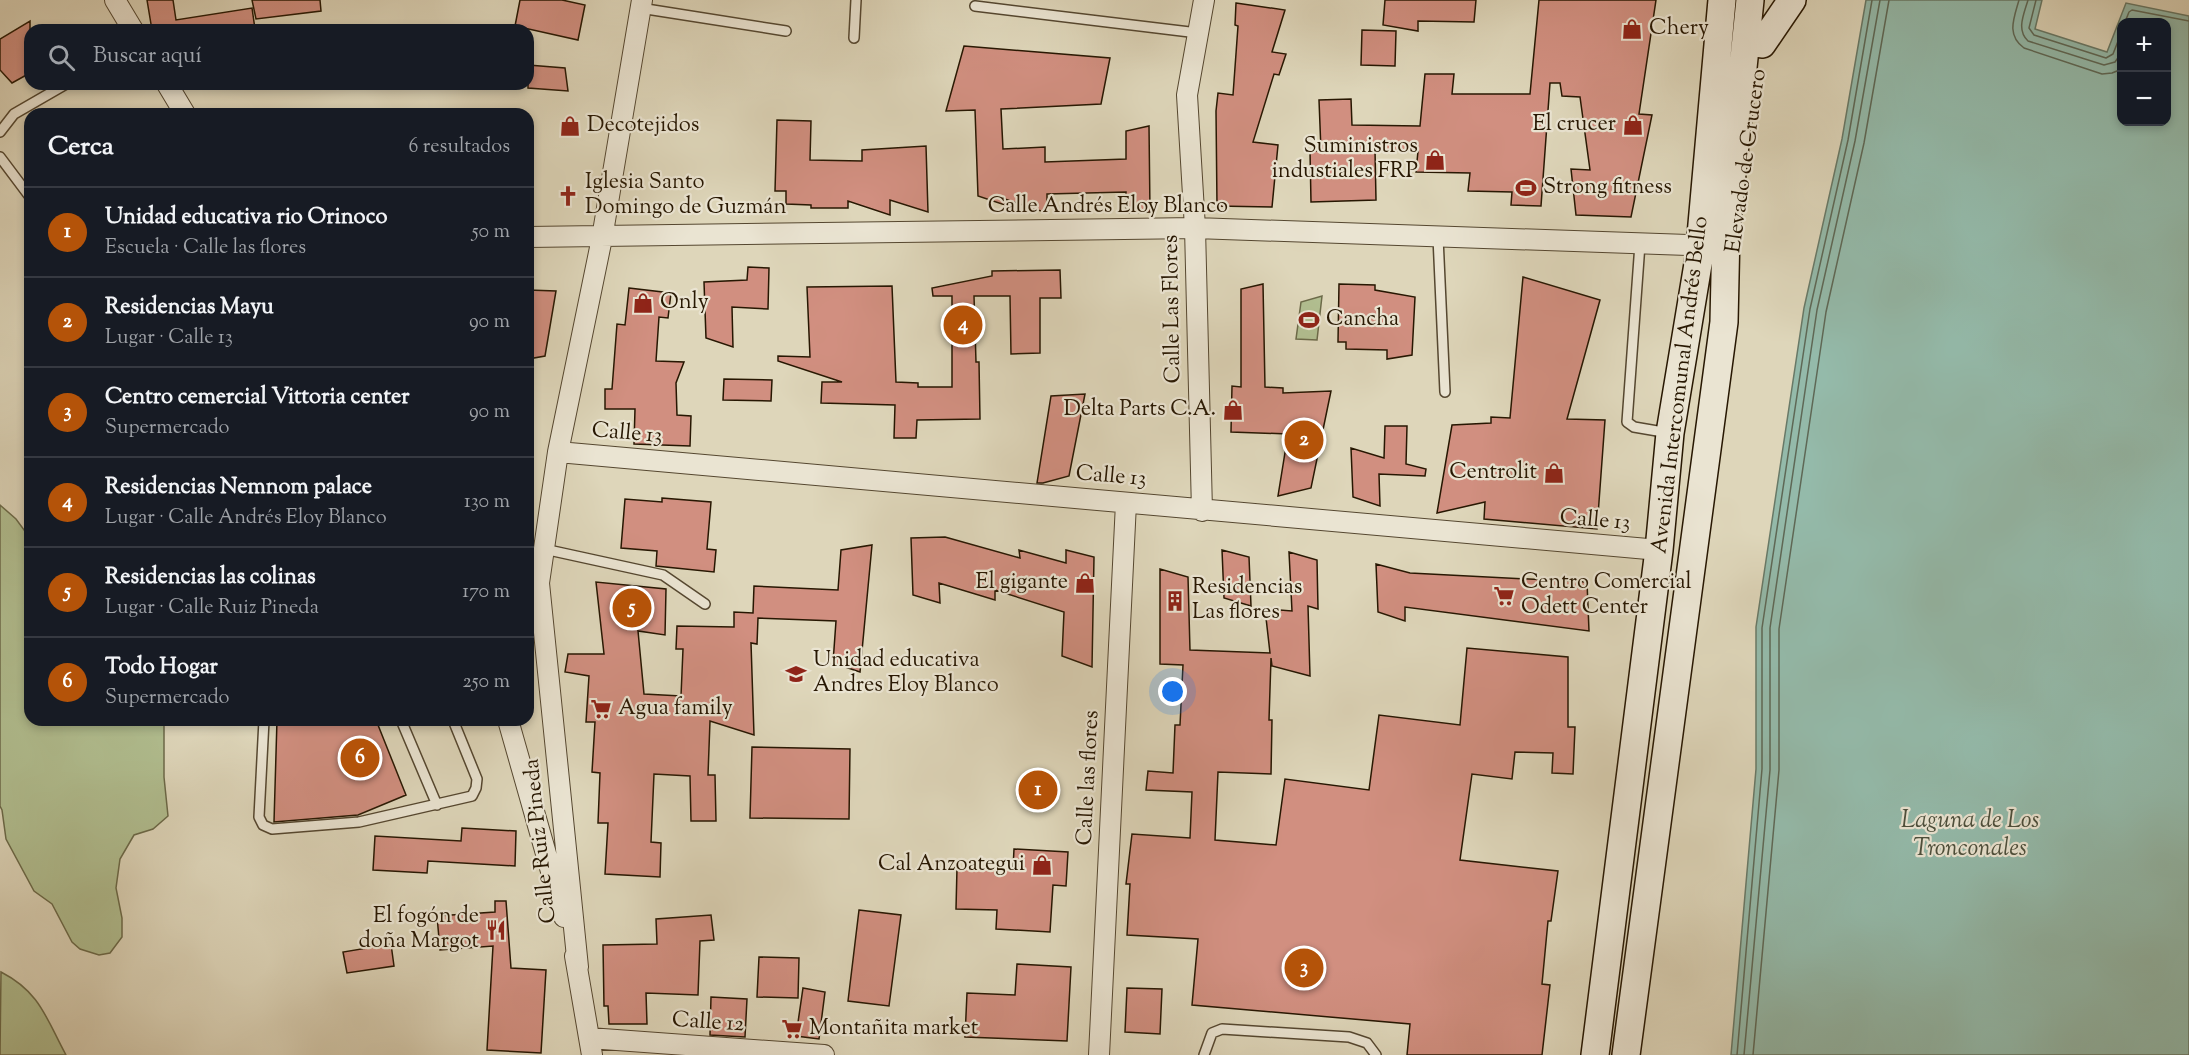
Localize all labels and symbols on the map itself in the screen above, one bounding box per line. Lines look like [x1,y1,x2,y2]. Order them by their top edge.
place label: Chery [1649,13,1709,45]
shop icon: Chery [1620,17,1644,41]
street label: Elevado de Crucero [1718,67,1776,255]
place label: El crucer [1533,109,1616,141]
place label: Decotejidos [587,110,699,142]
shop icon: El crucer [1621,113,1645,137]
shop icon: Decotejidos [558,114,582,138]
place label: Suministros industiales FRP [1272,131,1418,188]
shop icon: Suministros industiales FRP [1423,148,1447,172]
place label: Iglesia Santo Domingo de Guzmán [585,167,787,224]
place label: Strong fitness [1543,172,1672,204]
sports icon: Strong fitness [1514,176,1538,200]
church icon: Iglesia Santo Domingo de Guzmán [556,184,580,208]
street label: Calle Andrés Eloy Blanco [988,191,1228,223]
street label: Avenida Intercomunal Andrés Bello [1644,215,1718,555]
street label: Calle Las Flores [1156,234,1190,384]
place label: Only [660,287,709,319]
shop icon: Only [631,291,655,315]
pin: 4 [944,302,982,348]
place label: Cancha [1326,304,1399,336]
sports icon: Cancha [1297,308,1321,332]
place label: Delta Parts C.A. [1063,394,1216,426]
shop icon: Delta Parts C.A. [1221,398,1245,422]
street label: Calle 13 [590,415,664,453]
pin: 2 [1284,418,1324,462]
place label: Centrolit [1449,457,1537,489]
street label: Calle 13 [1074,458,1148,496]
shop icon: Centrolit [1542,461,1566,485]
street label: Calle 13 [1558,502,1632,540]
place label: El gigante [976,567,1068,599]
place label: Centro Comercial Odett Center [1521,567,1692,624]
shop icon: El gigante [1073,571,1097,595]
place label: Residencias Las flores [1192,572,1302,629]
supermarket icon: Centro Comercial Odett Center [1492,584,1516,608]
pin: 5 [612,586,652,630]
building icon: Residencias Las flores [1163,589,1187,613]
place label: Unidad educativa Andres Eloy Blanco [813,645,999,702]
school or university icon: Unidad educativa Andres Eloy Blanco [784,662,808,686]
your location [1158,677,1187,706]
place label: Agua family [618,693,733,725]
supermarket icon: Agua family [589,697,613,721]
street label: Calle las flores [1069,710,1109,846]
pin: 6 [340,736,380,780]
street label: Calle Ruiz Pineda [516,757,566,925]
pin: 1 [1018,768,1058,812]
water label: Laguna de Los Tronconales [1901,804,2039,866]
place label: Cal Anzoategui [878,849,1025,881]
shop icon: Cal Anzoategui [1030,853,1054,877]
place label: El fogón de doña Margot [359,901,479,958]
restaurant icon: El fogón de doña Margot [484,918,508,942]
pin: 3 [1284,946,1324,990]
street label: Calle 12 [671,1005,745,1041]
place label: Montañita market [809,1013,979,1045]
supermarket icon: Montañita market [780,1017,804,1041]

